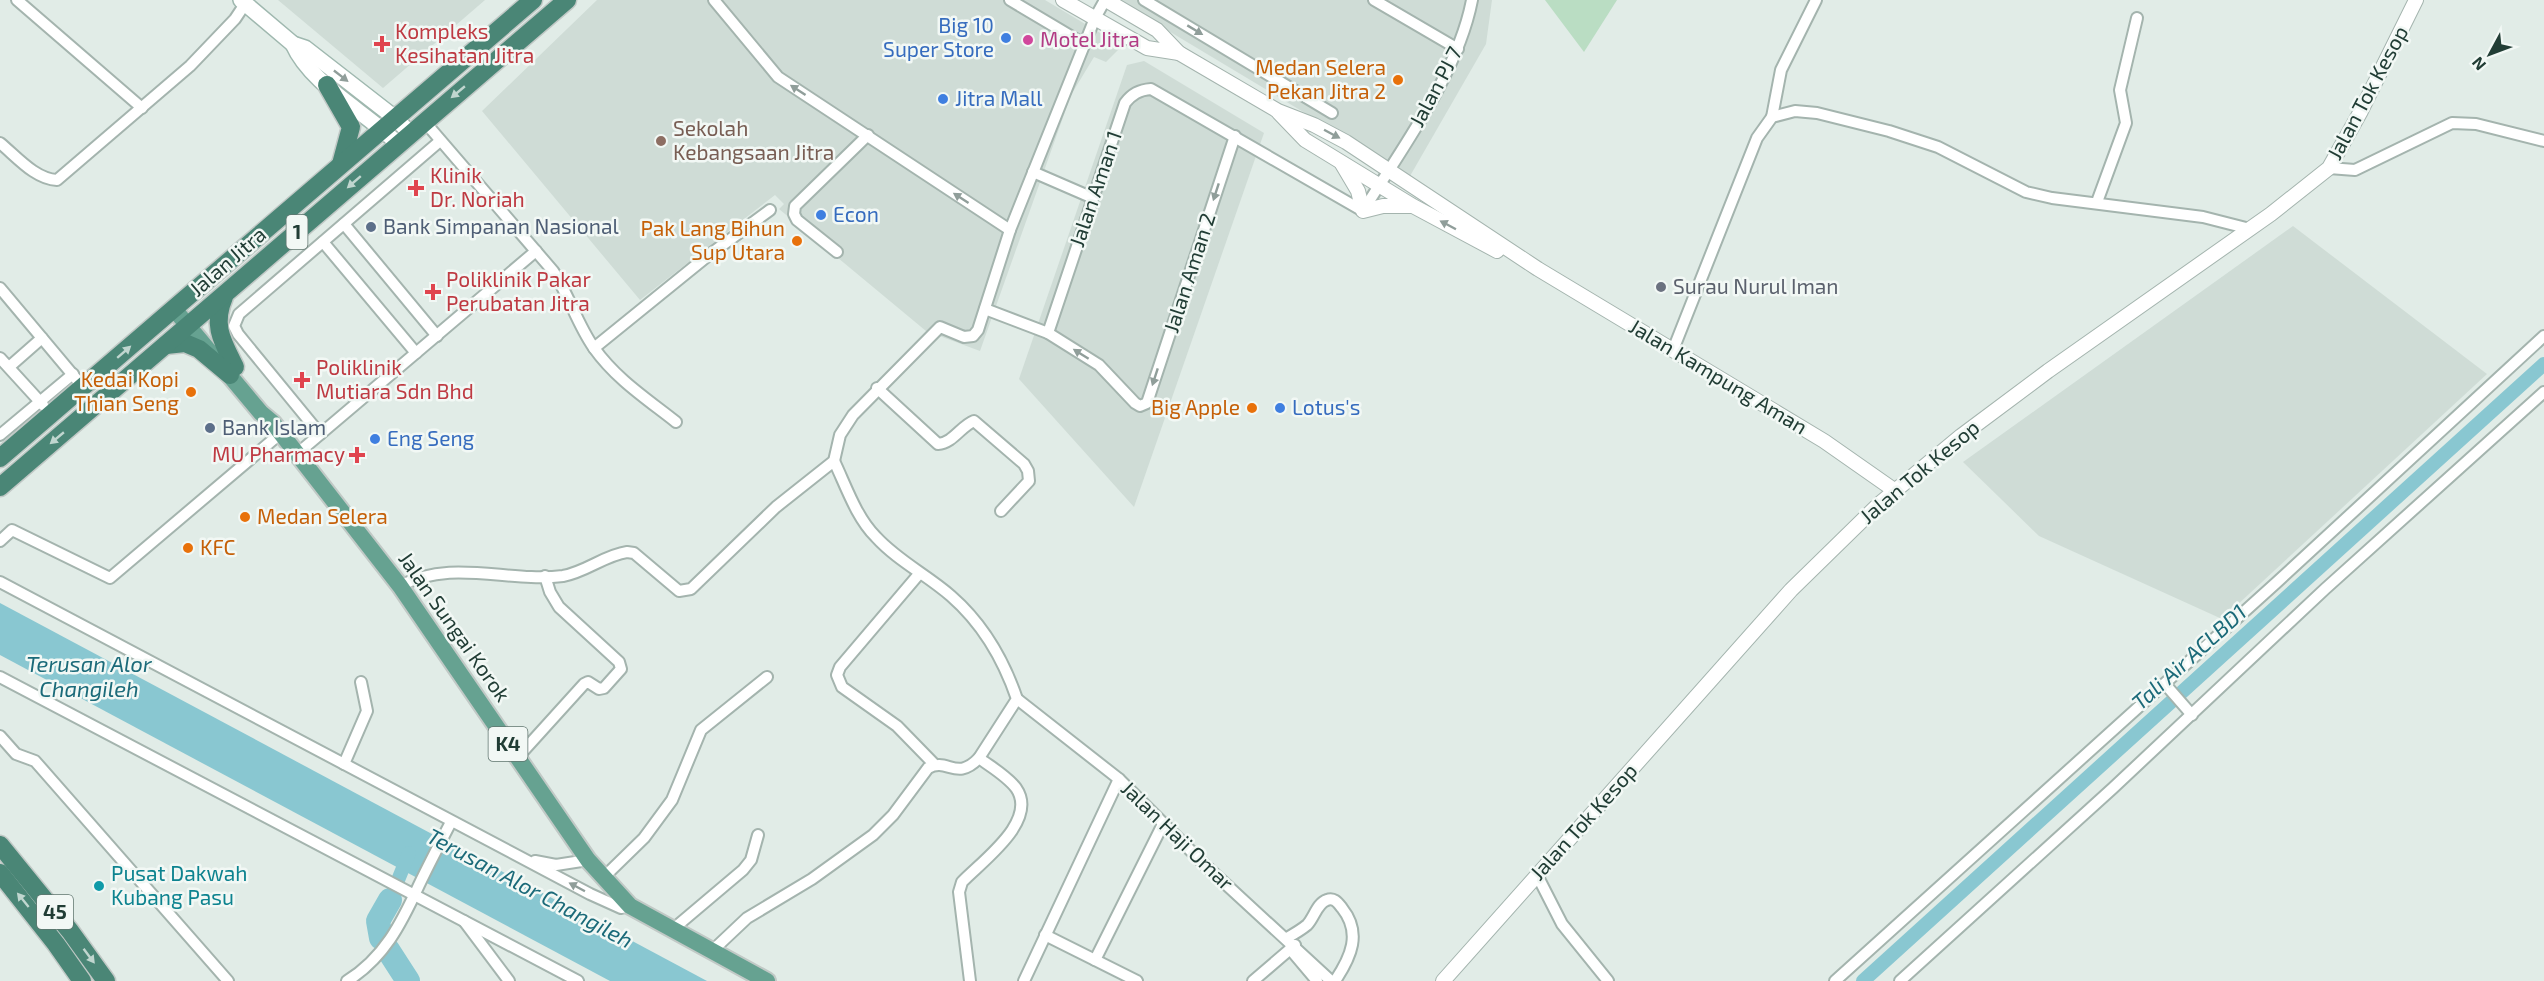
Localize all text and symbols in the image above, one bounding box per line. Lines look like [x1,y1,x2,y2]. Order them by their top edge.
place label: Big 10 Super Store [883,12,994,61]
place label: Kompleks Kesihatan Jitra [395,18,534,67]
street label: Jalan Tok Kesop [2321,21,2412,163]
one-way arrow [1187,24,1203,35]
north arrow [2460,24,2520,84]
place label: Motel Jitra [1040,26,1140,51]
marker: Big 10 Super Store [999,31,1013,45]
marker: Motel Jitra [1021,33,1035,47]
marker: Kompleks Kesihatan Jitra [373,35,391,53]
street label: Jalan PJ 7 [1403,42,1466,131]
place label: Medan Selera Pekan Jitra 2 [1255,54,1386,103]
text: N [2467,54,2489,75]
one-way arrow [333,70,349,83]
marker: Medan Selera Pekan Jitra 2 [1391,73,1405,87]
one-way arrow [451,85,466,98]
one-way arrow [790,85,806,96]
place label: Jitra Mall [955,85,1043,110]
marker: Jitra Mall [936,92,950,106]
place label: Sekolah Kebangsaan Jitra [673,115,834,164]
street label: Jalan Aman 1 [1063,127,1126,250]
one-way arrow [1323,129,1340,139]
marker: Sekolah Kebangsaan Jitra [654,134,668,148]
place label: Klinik Dr. Noriah [430,162,525,211]
one-way arrow [347,175,362,188]
marker: Klinik Dr. Noriah [407,179,425,197]
one-way arrow [1211,183,1221,201]
one-way arrow [953,192,969,204]
place label: Econ [833,201,879,226]
marker: Econ [814,208,828,222]
street label: Jalan Aman 2 [1157,209,1220,336]
place label: Bank Simpanan Nasional [383,213,619,238]
road number: 1 [286,215,308,249]
place label: Pak Lang Bihun Sup Utara [640,215,785,264]
marker: Bank Simpanan Nasional [364,220,378,234]
one-way arrow [1439,220,1456,229]
street label: Jalan Jitra [184,221,270,301]
marker: Pak Lang Bihun Sup Utara [790,234,804,248]
place label: Poliklinik Pakar Perubatan Jitra [446,266,591,315]
place label: Surau Nurul Iman [1673,273,1839,298]
marker: Surau Nurul Iman [1654,280,1668,294]
marker: Poliklinik Pakar Perubatan Jitra [424,283,442,301]
street label: Jalan Kampung Aman [1625,313,1812,439]
one-way arrow [116,346,131,359]
one-way arrow [1073,348,1089,359]
place label: Poliklinik Mutiara Sdn Bhd [316,354,474,403]
place label: Kedai Kopi Thian Seng [74,366,179,415]
one-way arrow [1150,368,1160,386]
marker: Poliklinik Mutiara Sdn Bhd [293,371,311,389]
marker: Kedai Kopi Thian Seng [184,385,198,399]
place label: Big Apple [1151,394,1240,419]
place label: Lotus's [1292,394,1360,419]
marker: Big Apple [1245,401,1259,415]
marker: Lotus's [1273,401,1287,415]
place label: Bank Islam [222,414,326,439]
street label: Jalan Tok Kesop [1854,414,1984,528]
marker: Bank Islam [203,421,217,435]
place label: Eng Seng [387,425,475,450]
one-way arrow [50,431,65,444]
marker: Eng Seng [368,432,382,446]
place label: MU Pharmacy [212,441,345,466]
marker: MU Pharmacy [350,448,364,462]
place label: Medan Selera [257,503,388,528]
marker: Medan Selera [238,510,252,524]
place label: KFC [200,534,236,559]
marker: KFC [181,541,195,555]
street label: Jalan Sungai Korok [394,546,516,706]
water label: Tali Air ACLBD1 [2126,598,2251,714]
water label: Terusan Alor Changileh [26,650,153,701]
road number: K4 [488,727,528,761]
street label: Jalan Tok Kesop [1524,758,1642,884]
street label: Jalan Haji Omar [1116,775,1240,896]
water label: Terusan Alor Changileh [423,822,638,952]
place label: Pusat Dakwah Kubang Pasu [111,860,247,909]
marker: Pusat Dakwah Kubang Pasu [92,879,106,893]
one-way arrow [568,882,585,892]
one-way arrow [16,892,29,908]
road number: 45 [37,895,73,929]
one-way arrow [83,948,95,964]

